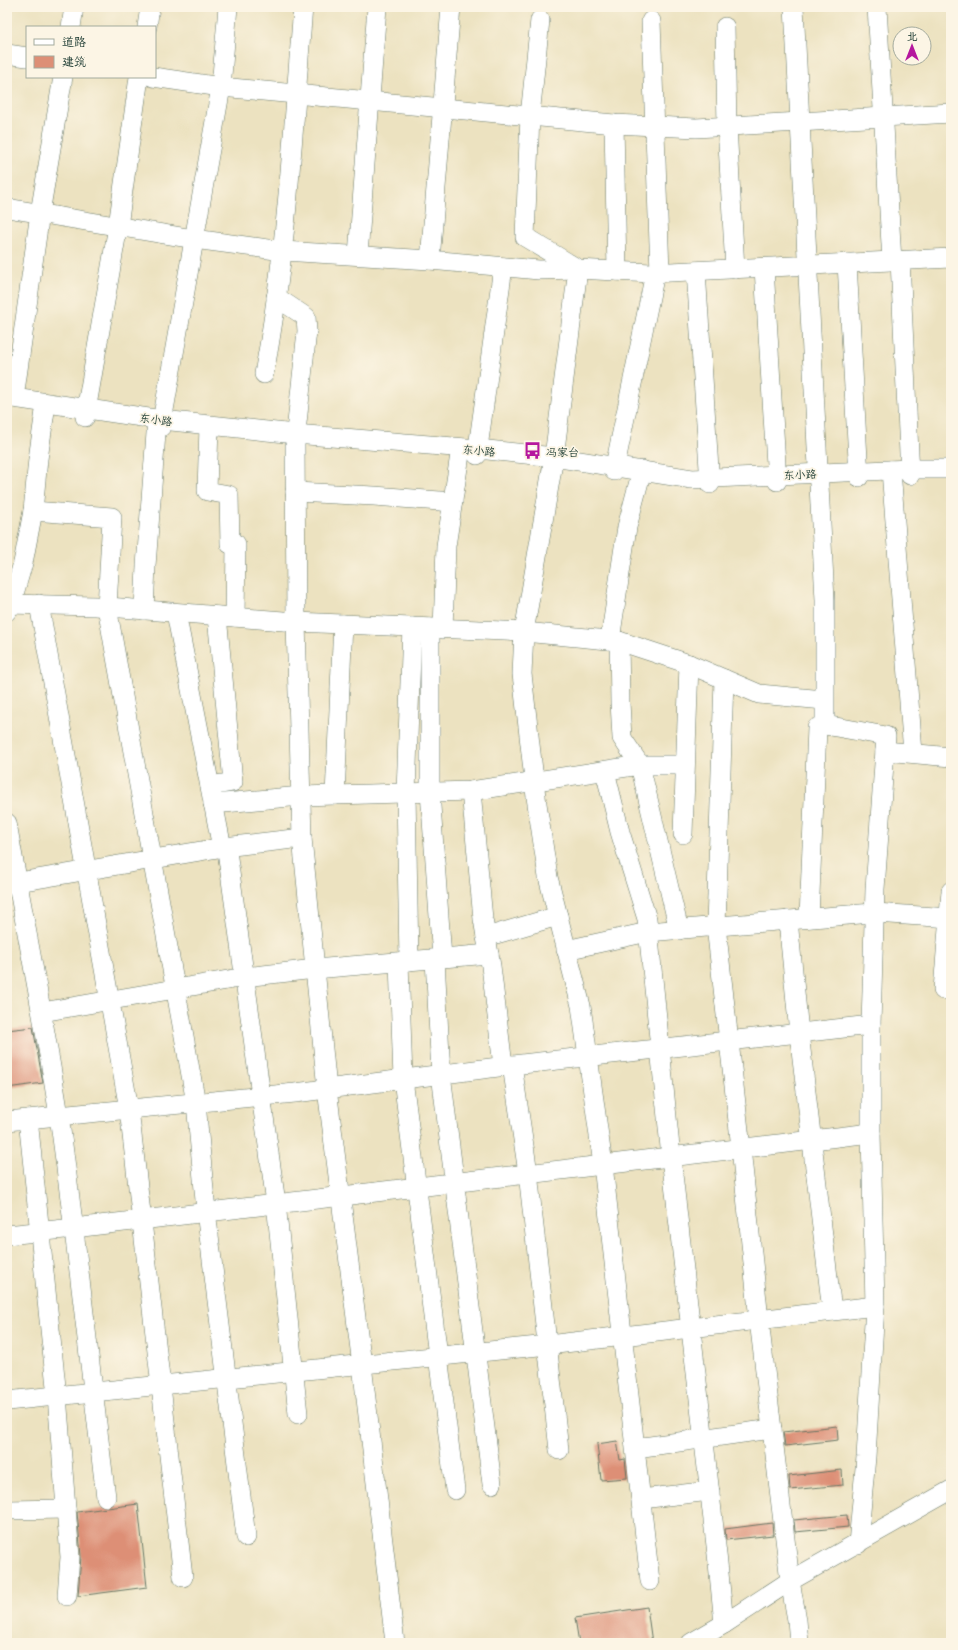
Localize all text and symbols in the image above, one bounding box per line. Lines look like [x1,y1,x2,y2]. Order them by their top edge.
legend [26,26,156,78]
north arrow [892,26,932,66]
text: 北 [907,27,918,44]
text: 道路 [62,32,86,50]
text: 建筑 [62,52,86,70]
street label: 东小路 [138,408,174,430]
street label: 东小路 [462,440,496,460]
bus stop icon: 冯家台 [523,441,543,461]
place label: 冯家台 [546,443,579,460]
street label: 东小路 [783,465,817,483]

